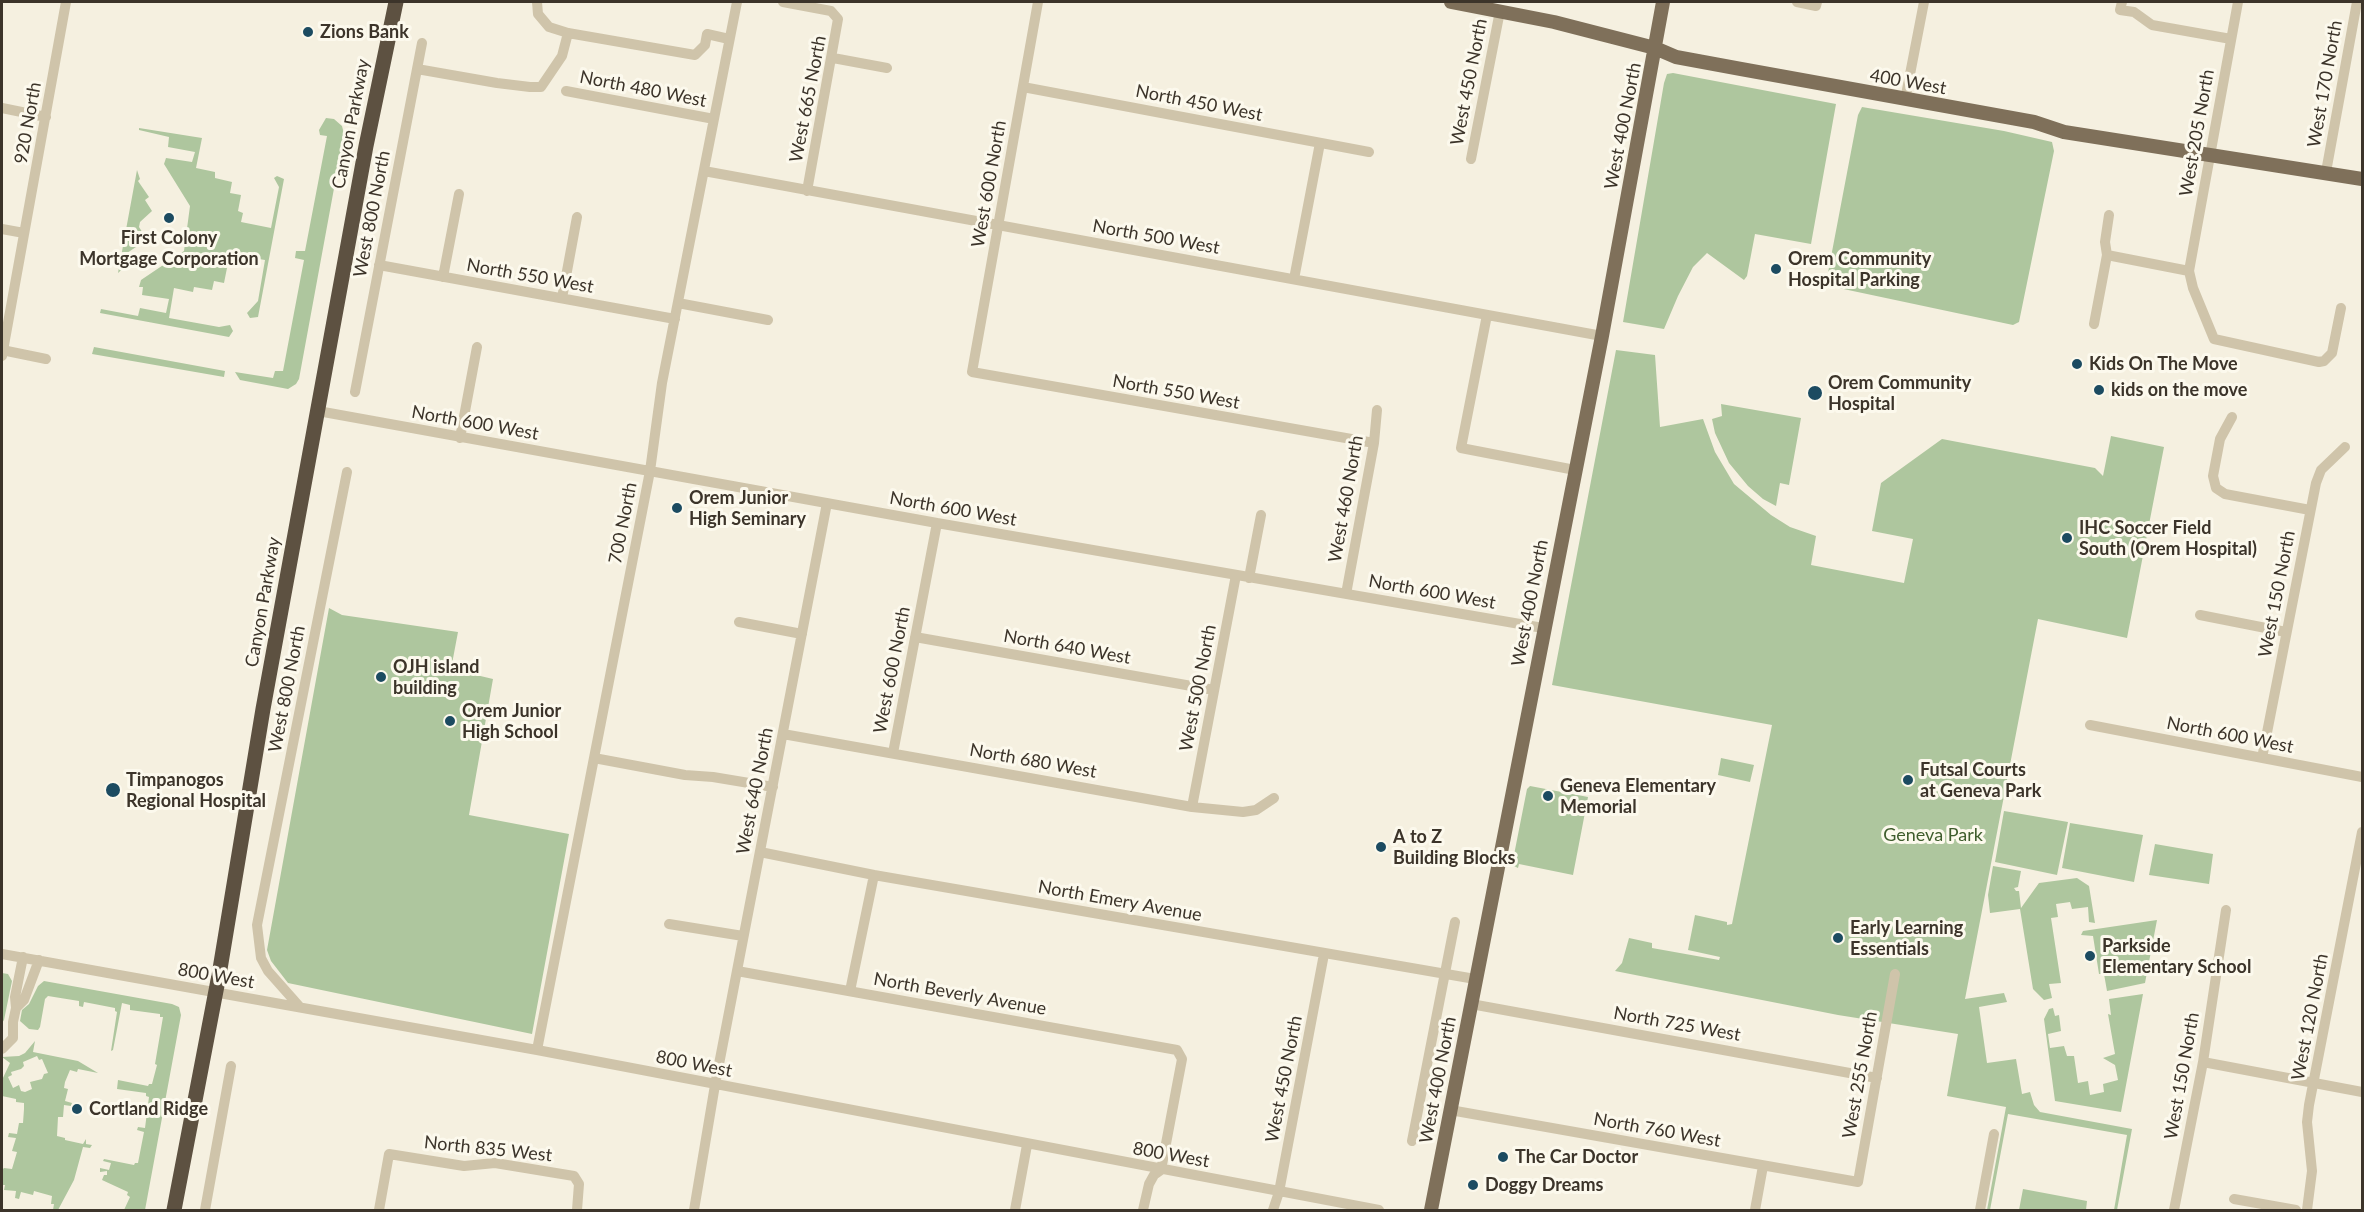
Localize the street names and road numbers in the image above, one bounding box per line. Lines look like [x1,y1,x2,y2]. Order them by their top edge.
street label: West 450 North [1446,17,1492,147]
street label: West 170 North [2303,19,2347,149]
street label: West 665 North [785,34,831,164]
street label: Canyon Parkway [328,57,374,191]
street label: West 400 North [1600,61,1646,191]
street label: 400 West [1868,65,1948,99]
street label: North 480 West [578,66,708,112]
street label: West 205 North [2175,68,2219,198]
street label: 920 North [10,80,46,166]
street label: North 450 West [1134,80,1264,126]
street label: West 600 North [967,119,1011,249]
street label: West 800 North [349,149,395,279]
street label: North 500 West [1091,215,1221,259]
street label: North 550 West [465,254,595,298]
street label: North 550 West [1111,370,1241,414]
street label: North 600 West [410,401,540,445]
street label: West 460 North [1324,434,1368,564]
street label: 700 North [605,480,641,566]
street label: North 600 West [888,487,1018,531]
street label: West 150 North [2254,529,2300,659]
street label: Canyon Parkway [241,535,285,669]
street label: West 400 North [1507,538,1553,668]
street label: North 600 West [1367,570,1497,614]
street label: West 600 North [869,605,915,735]
street label: West 500 North [1175,623,1221,753]
street label: West 800 North [264,624,310,754]
street label: North 640 West [1002,625,1132,669]
street label: North 600 West [2165,712,2295,758]
street label: West 640 North [732,726,778,856]
street label: North 680 West [968,739,1098,783]
street label: North Emery Avenue [1036,876,1204,926]
street label: West 120 North [2287,952,2333,1082]
street label: 800 West [176,959,256,993]
street label: North Beverly Avenue [872,968,1048,1020]
street label: North 725 West [1612,1002,1742,1046]
street label: West 255 North [1838,1010,1882,1140]
street label: West 150 North [2160,1011,2204,1141]
street label: West 450 North [1261,1014,1307,1144]
street label: West 400 North [1415,1015,1461,1145]
street label: 800 West [654,1046,734,1082]
street label: North 760 West [1592,1108,1722,1152]
street label: North 835 West [423,1132,553,1166]
street label: 800 West [1131,1138,1211,1172]

